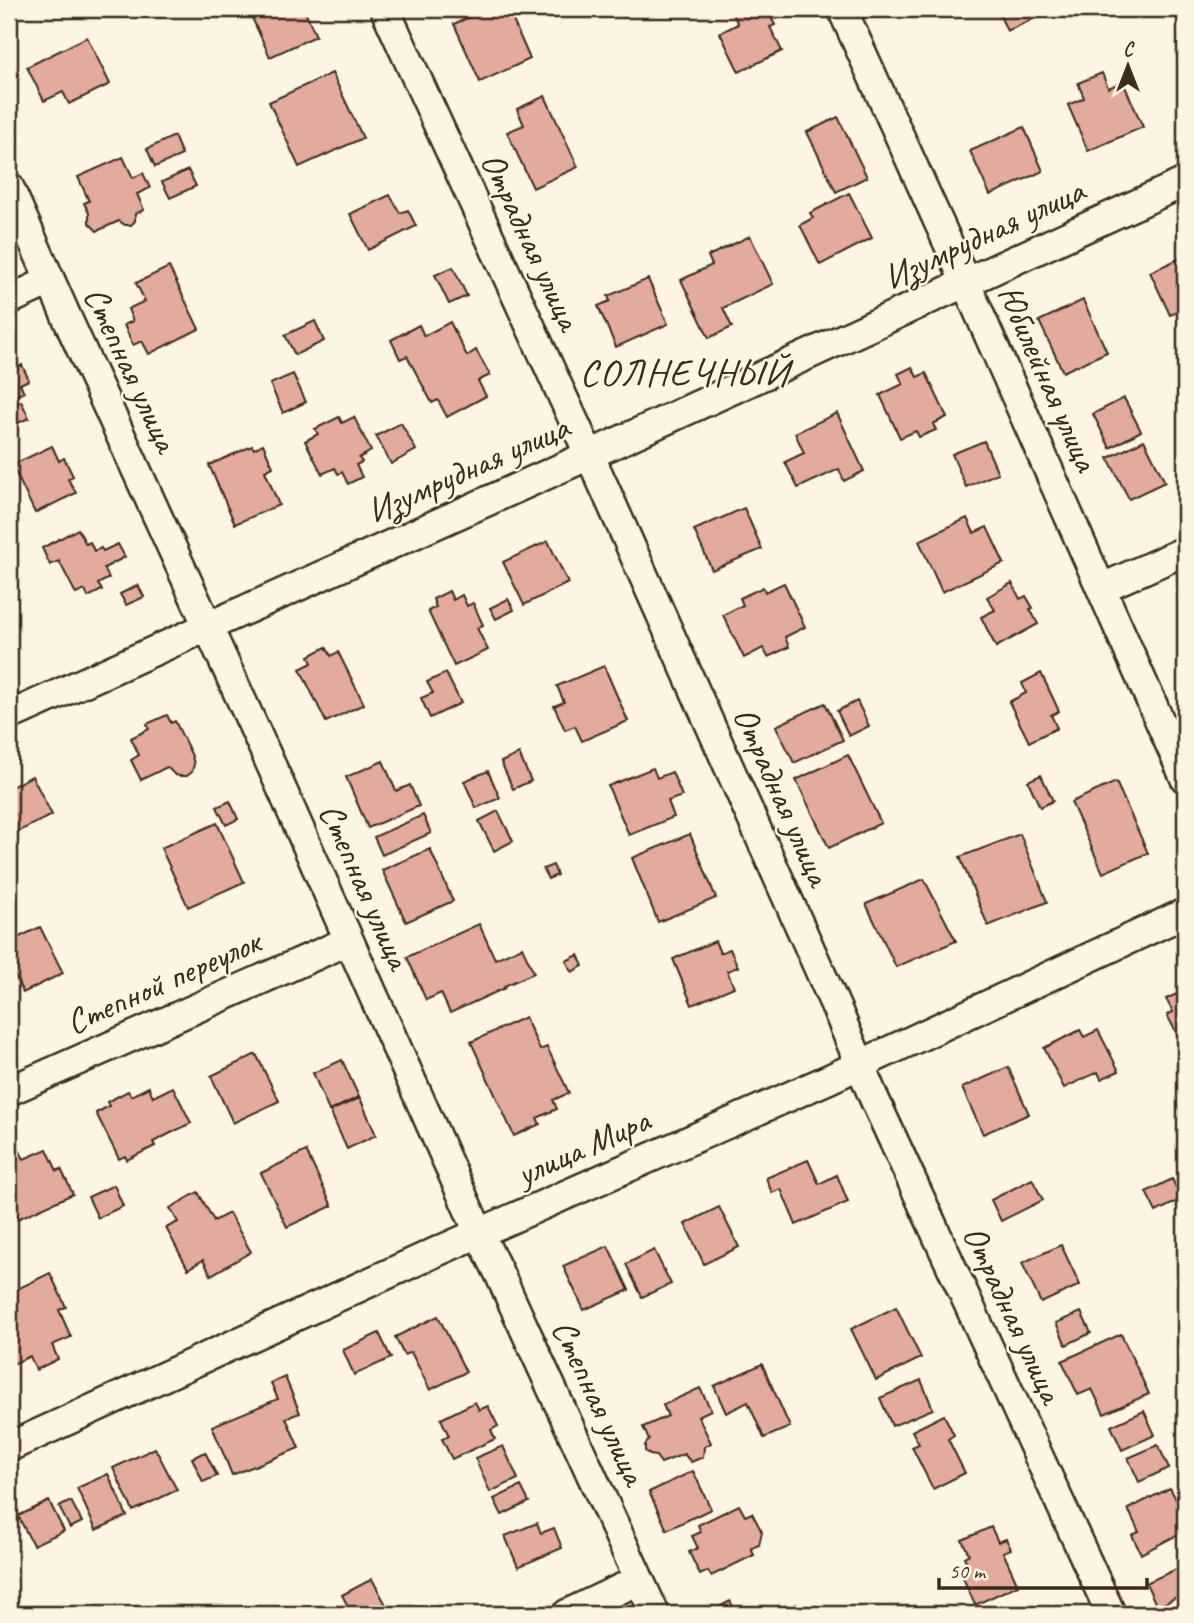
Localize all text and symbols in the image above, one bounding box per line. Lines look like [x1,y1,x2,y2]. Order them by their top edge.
north arrow [1092,32,1162,102]
text: С [1123,38,1135,62]
street label: Отрадная улица [470,145,593,339]
street label: Изумрудная улица [876,167,1094,300]
street label: Юбилейная улица [987,278,1110,480]
street label: Степная улица [73,279,190,461]
district label: СОЛНЕЧНЫЙ [580,349,794,396]
street label: Изумрудная улица [360,403,578,534]
street label: Отрадная улица [723,700,842,895]
street label: Степная улица [308,796,423,978]
street label: Степной переулок [59,918,270,1045]
street label: улица Мира [508,1097,658,1197]
street label: Отрадная улица [952,1218,1075,1412]
street label: Степная улица [541,1312,658,1494]
scale bar [939,1546,1147,1590]
text: 50 m [949,1558,987,1584]

